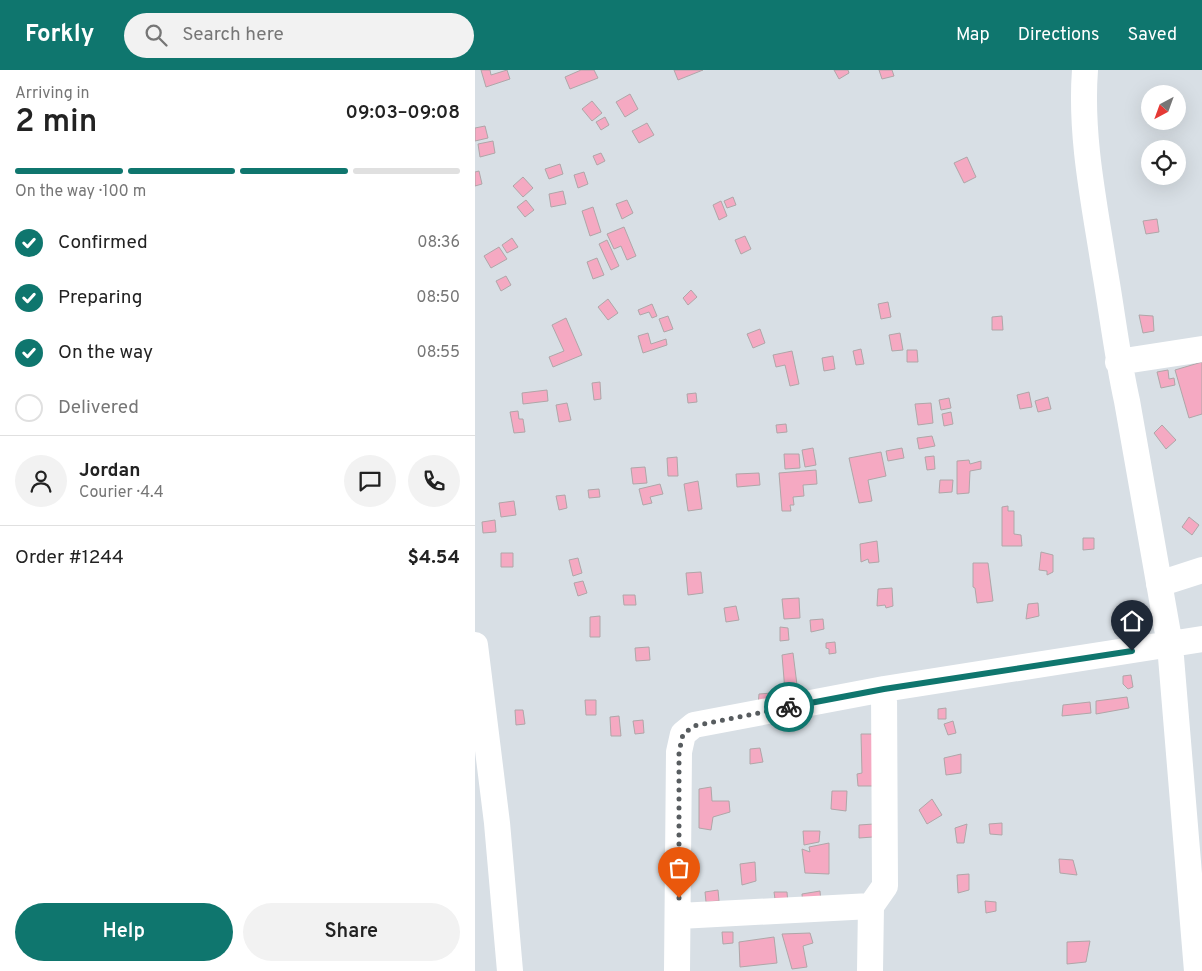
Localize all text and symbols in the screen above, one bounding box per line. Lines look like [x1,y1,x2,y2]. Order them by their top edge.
search box [124,13,474,58]
text: Forkly [25,20,94,50]
icon: search [142,21,170,49]
text: Search here [182,23,284,47]
text: Map [956,24,990,47]
text: Directions [1018,24,1100,47]
text: Saved [1128,24,1177,47]
text: Arriving in [15,84,90,104]
north arrow [1141,85,1186,130]
map controls [1141,85,1186,185]
text: 09:03–09:08 [346,101,460,125]
text: 2 min [15,103,97,143]
button: locate [1141,140,1186,185]
text: On the way · 100 m [15,182,146,202]
icon: check [15,229,43,257]
text: Confirmed [58,231,148,255]
text: 08:36 [417,233,460,253]
icon: check [15,284,43,312]
text: Preparing [58,286,142,310]
text: 08:50 [416,288,460,308]
icon: check [15,339,43,367]
text: On the way [58,341,153,365]
text: 08:55 [416,343,460,363]
text: Delivered [58,396,139,420]
button: person [15,455,67,507]
button: chat [344,455,396,507]
button: phone [408,455,460,507]
text: Jordan [79,459,141,483]
text: Courier · 4.4 [79,483,164,503]
text: Order #1244 [15,546,124,570]
text: $4.54 [408,546,460,570]
pin [1111,600,1153,651]
icon: home [1118,607,1146,635]
courier [764,682,814,732]
icon: bike [775,693,803,721]
pin [658,847,700,898]
icon: bag [665,854,693,882]
button: Help [15,903,233,961]
button: Share [243,903,460,961]

